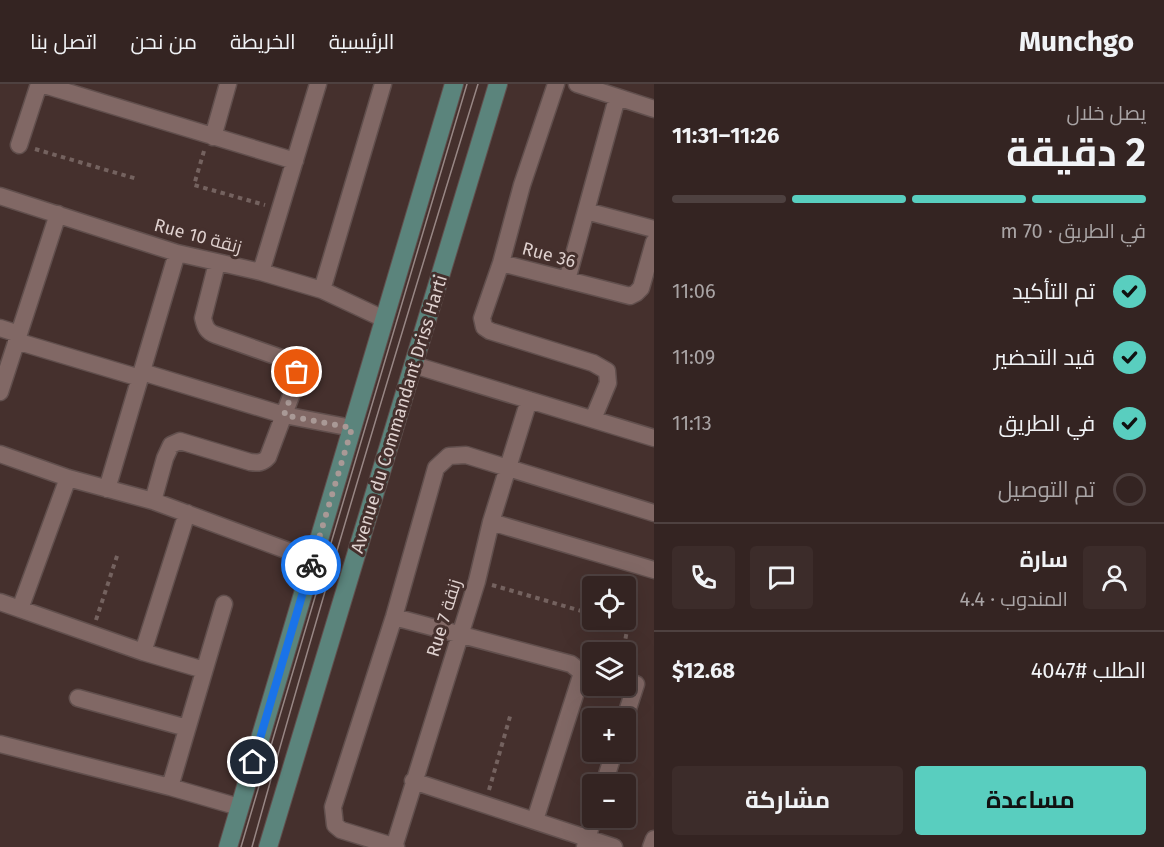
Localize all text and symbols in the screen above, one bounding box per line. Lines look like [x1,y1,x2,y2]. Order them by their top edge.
text: Munchgo [1019,25,1134,58]
text: اتصل بنا [30,29,97,55]
text: من نحن [130,29,197,55]
text: الخريطة [230,29,296,55]
text: الرئيسية [329,29,395,55]
text: يصل خلال [1066,101,1146,125]
text: 11:26–11:31 [672,122,779,149]
text: 2 دقيقة [1006,130,1146,176]
street label: Rue 10 زنقة [152,214,244,258]
text: في الطريق · 70 m [1000,219,1146,243]
street label: Rue 36 [520,237,578,273]
street label: Avenue du Commandant Driss Harti [346,272,452,556]
icon: check [1113,275,1146,308]
text: تم التأكيد [1012,278,1095,305]
text: 11:06 [672,279,716,303]
icon: check [1113,341,1146,374]
text: قيد التحضير [994,344,1095,371]
text: 11:09 [672,345,715,369]
pin [271,346,322,397]
icon: bag [280,355,313,388]
icon: check [1113,407,1146,440]
text: في الطريق [998,410,1095,437]
text: 11:13 [672,411,712,435]
text: تم التوصيل [998,476,1095,503]
courier [281,535,341,595]
button: phone [672,546,735,609]
button: chat [750,546,813,609]
text: سارة [1020,546,1068,573]
button: person [1083,546,1146,609]
icon: bike [295,549,328,582]
street label: Rue 7 زنقة [422,576,466,660]
map controls [582,576,636,828]
button: locate [582,576,636,630]
text: المندوب · 4.4 [960,587,1068,611]
button: layers [582,642,636,696]
text: $12.68 [672,657,735,684]
text: الطلب #4047 [1031,657,1146,684]
button: + [582,708,636,762]
pin [227,736,278,787]
icon: home [236,745,269,778]
button: مشاركة [672,766,903,835]
button: مساعدة [915,766,1146,835]
button: − [582,774,636,828]

